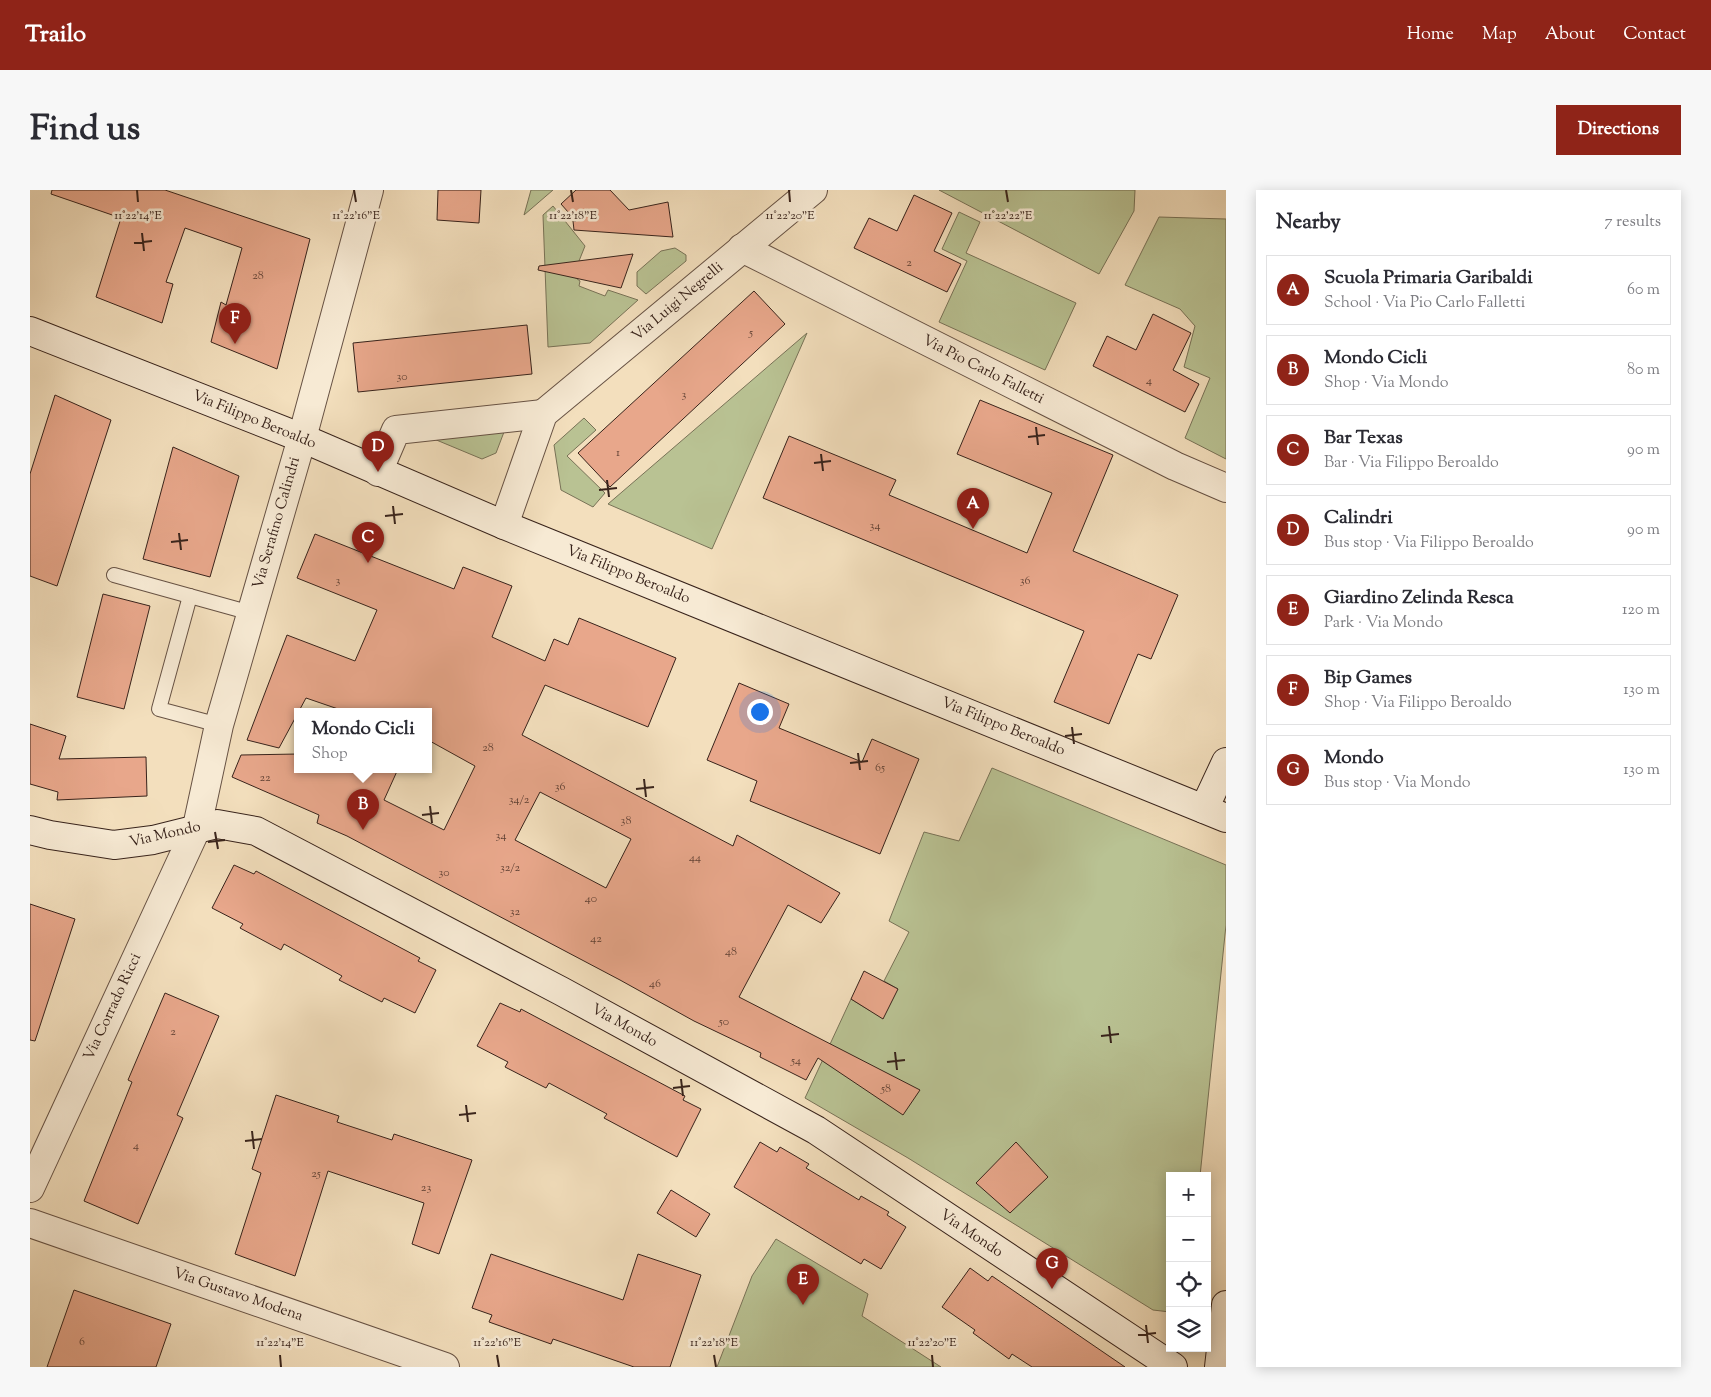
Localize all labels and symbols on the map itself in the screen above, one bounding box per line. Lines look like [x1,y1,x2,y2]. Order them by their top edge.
text: 11°22'14"E [114,207,163,225]
text: 11°22'16"E [332,207,381,225]
text: 11°22'18"E [549,207,598,225]
text: 11°22'20"E [765,207,815,225]
text: 11°22'22"E [984,207,1033,225]
house number: 2 [906,254,912,272]
street label: Via Luigi Negrelli [628,257,728,347]
house number: 28 [252,267,264,285]
pin: F [219,303,251,344]
house number: 5 [748,324,753,342]
street label: Via Pio Carlo Falletti [919,330,1047,410]
house number: 30 [396,368,408,386]
house number: 4 [1146,372,1152,390]
street label: Via Filippo Beroaldo [189,386,319,454]
house number: 3 [682,386,687,404]
pin: D [362,431,394,472]
house number: 1 [616,444,620,462]
street label: Via Serafino Calindri [248,454,306,592]
pin: A [957,488,989,529]
house number: 34 [870,517,880,535]
pin: C [352,522,384,563]
street label: Via Filippo Beroaldo [563,541,693,609]
house number: 3 [336,572,341,590]
house number: 36 [1020,572,1030,590]
street label: Via Filippo Beroaldo [938,693,1068,761]
your location [747,699,773,725]
house number: 28 [482,739,494,757]
house number: 65 [875,759,885,777]
house number: 22 [259,769,271,787]
house number: 36 [555,778,565,796]
pin: B [347,789,379,830]
house number: 34/2 [509,791,530,809]
house number: 38 [621,812,631,830]
street label: Via Mondo [127,817,203,853]
house number: 34 [496,827,506,845]
house number: 44 [689,849,701,867]
house number: 32/2 [500,859,520,877]
house number: 30 [438,864,450,882]
house number: 40 [585,890,597,908]
house number: 32 [510,903,521,921]
house number: 42 [590,930,602,948]
house number: 48 [725,943,737,961]
street label: Via Corrado Ricci [79,950,147,1064]
house number: 46 [649,975,661,993]
street label: Via Mondo [587,999,661,1053]
house number: 50 [718,1013,729,1031]
house number: 2 [170,1023,176,1041]
house number: 54 [790,1052,801,1070]
house number: 58 [880,1080,891,1098]
house number: 4 [133,1137,139,1155]
house number: 25 [311,1165,321,1183]
house number: 23 [421,1179,431,1197]
street label: Via Mondo [935,1205,1007,1263]
pin: G [1036,1248,1068,1289]
street label: Via Gustavo Modena [170,1263,306,1327]
pin: E [787,1264,819,1305]
house number: 6 [79,1333,85,1351]
text: 11°22'14"E [256,1334,305,1352]
text: 11°22'16"E [473,1334,522,1352]
text: 11°22'18"E [690,1334,739,1352]
text: 11°22'20"E [907,1334,957,1352]

